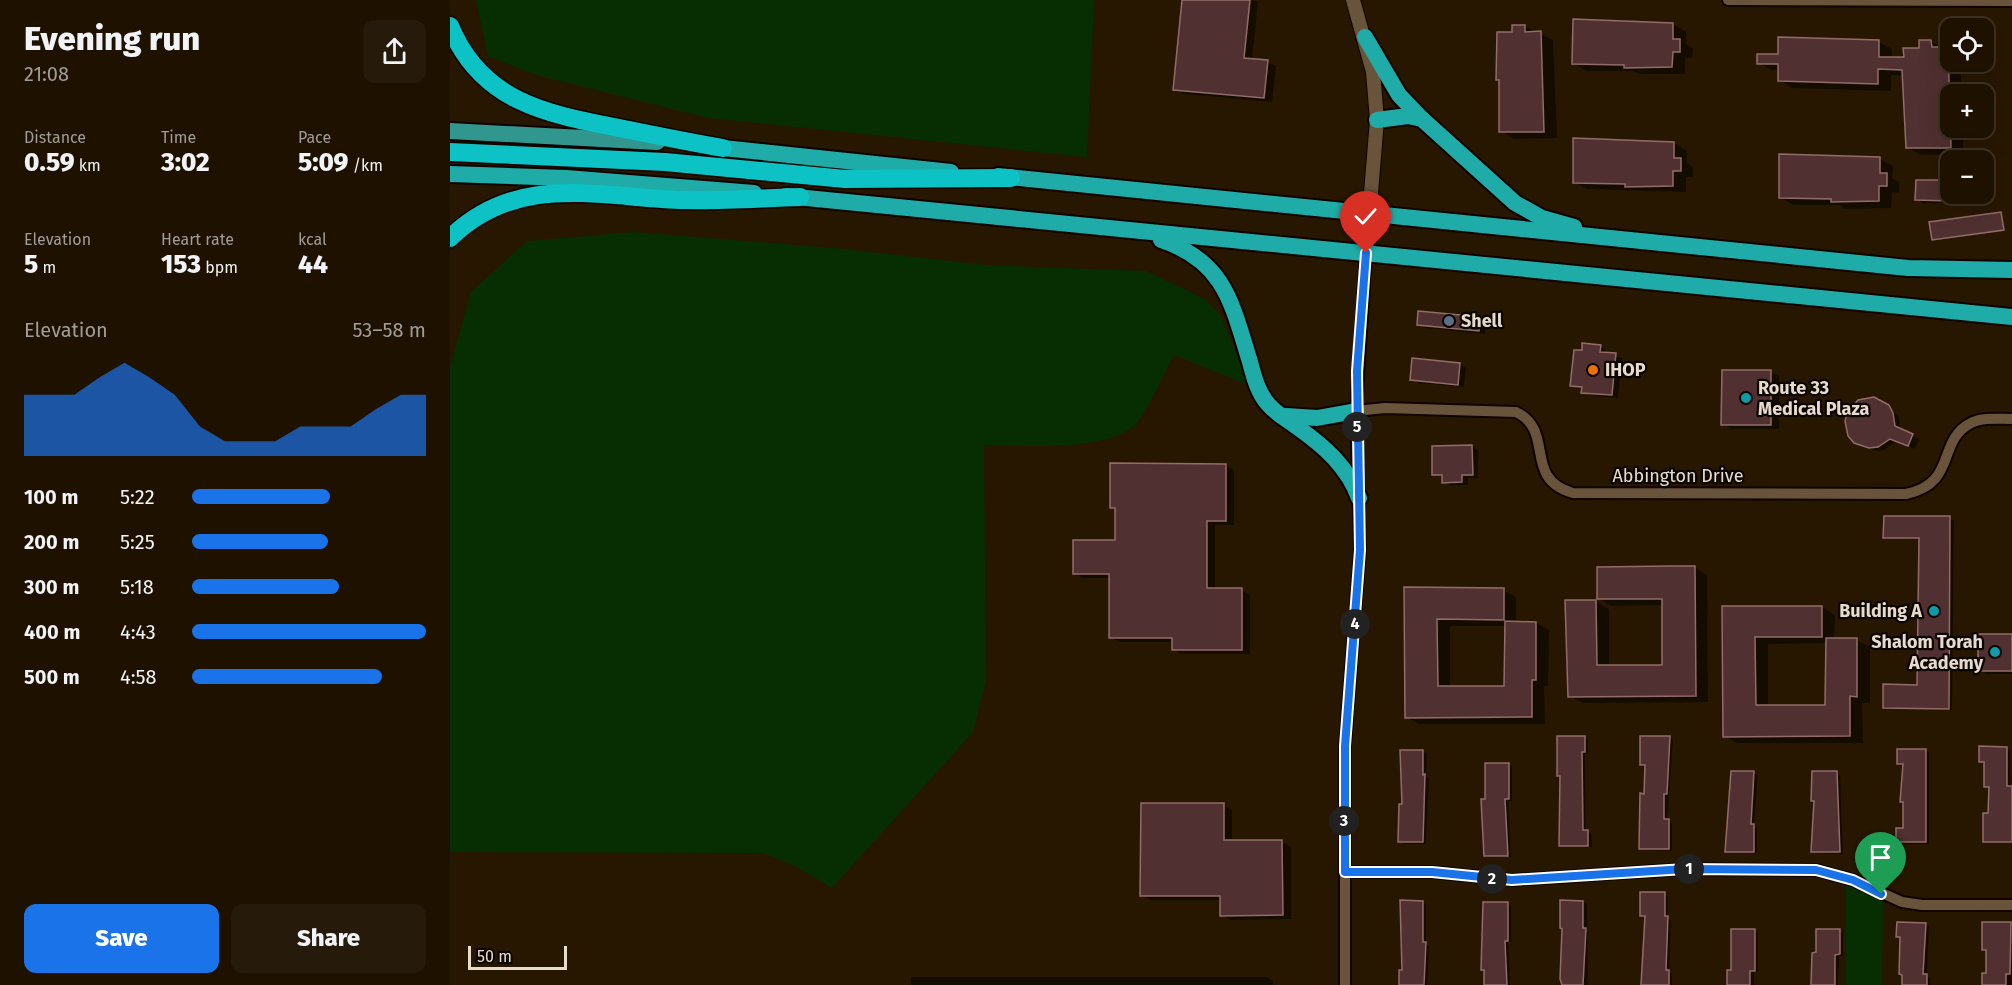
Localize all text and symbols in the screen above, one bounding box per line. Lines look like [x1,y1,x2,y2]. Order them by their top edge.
map controls [1940,18,1994,204]
button: locate [1940,18,1994,72]
text: Evening run [24,19,200,59]
button: share [363,20,426,83]
text: 21:08 [24,62,69,86]
button: + [1940,84,1994,138]
text: Distance [24,128,86,147]
text: Time [161,128,196,147]
text: Pace [298,128,331,147]
text: 0.59 [24,147,75,178]
text: 3:02 [161,147,210,178]
text: 5:09 [298,147,348,178]
button: − [1940,150,1994,204]
text: km [75,156,101,175]
text: /km [348,156,383,175]
pin [1340,191,1391,253]
icon: check [1349,200,1382,233]
text: Elevation [24,230,91,249]
text: Heart rate [161,230,234,249]
text: kcal [298,230,327,249]
text: 5 [24,249,38,280]
text: 153 [161,249,201,280]
text: 44 [298,249,328,280]
text: m [38,258,56,277]
text: bpm [201,258,238,277]
place label: Shell [1461,310,1503,332]
marker: Shell [1442,314,1456,328]
text: Elevation [24,318,108,342]
text: 53–58 m [352,318,426,342]
place label: IHOP [1605,359,1646,381]
marker: IHOP [1586,363,1600,377]
place label: Route 33 Medical Plaza [1758,377,1869,420]
marker: Route 33 Medical Plaza [1739,391,1753,405]
pin: 5 [1342,412,1372,442]
text: 5 [1353,417,1361,436]
street label: Abbington Drive [1613,465,1743,487]
text: 100 m [24,485,78,509]
text: 5:22 [120,485,155,509]
text: 200 m [24,530,79,554]
text: 5:25 [120,530,155,554]
text: 300 m [24,575,79,599]
text: 5:18 [120,575,154,599]
place label: Building A [1839,600,1922,622]
marker: Building A [1927,604,1941,618]
pin: 4 [1340,609,1370,639]
text: 4 [1350,614,1360,633]
text: 400 m [24,620,80,644]
text: 4:43 [120,620,156,644]
place label: Shalom Torah Academy [1871,631,1984,674]
marker: Shalom Torah Academy [1988,645,2002,659]
text: 500 m [24,665,80,689]
text: 4:58 [120,665,157,689]
pin: 3 [1329,806,1359,836]
text: 3 [1340,811,1348,830]
pin [1855,832,1906,894]
icon: arrive [1864,841,1897,874]
pin: 1 [1674,854,1704,884]
text: 1 [1685,859,1693,878]
pin: 2 [1477,864,1507,894]
text: 2 [1488,869,1496,888]
button: Save [24,904,219,973]
button: Share [231,904,426,973]
scale bar [468,943,567,970]
text: 50 m [477,947,512,966]

